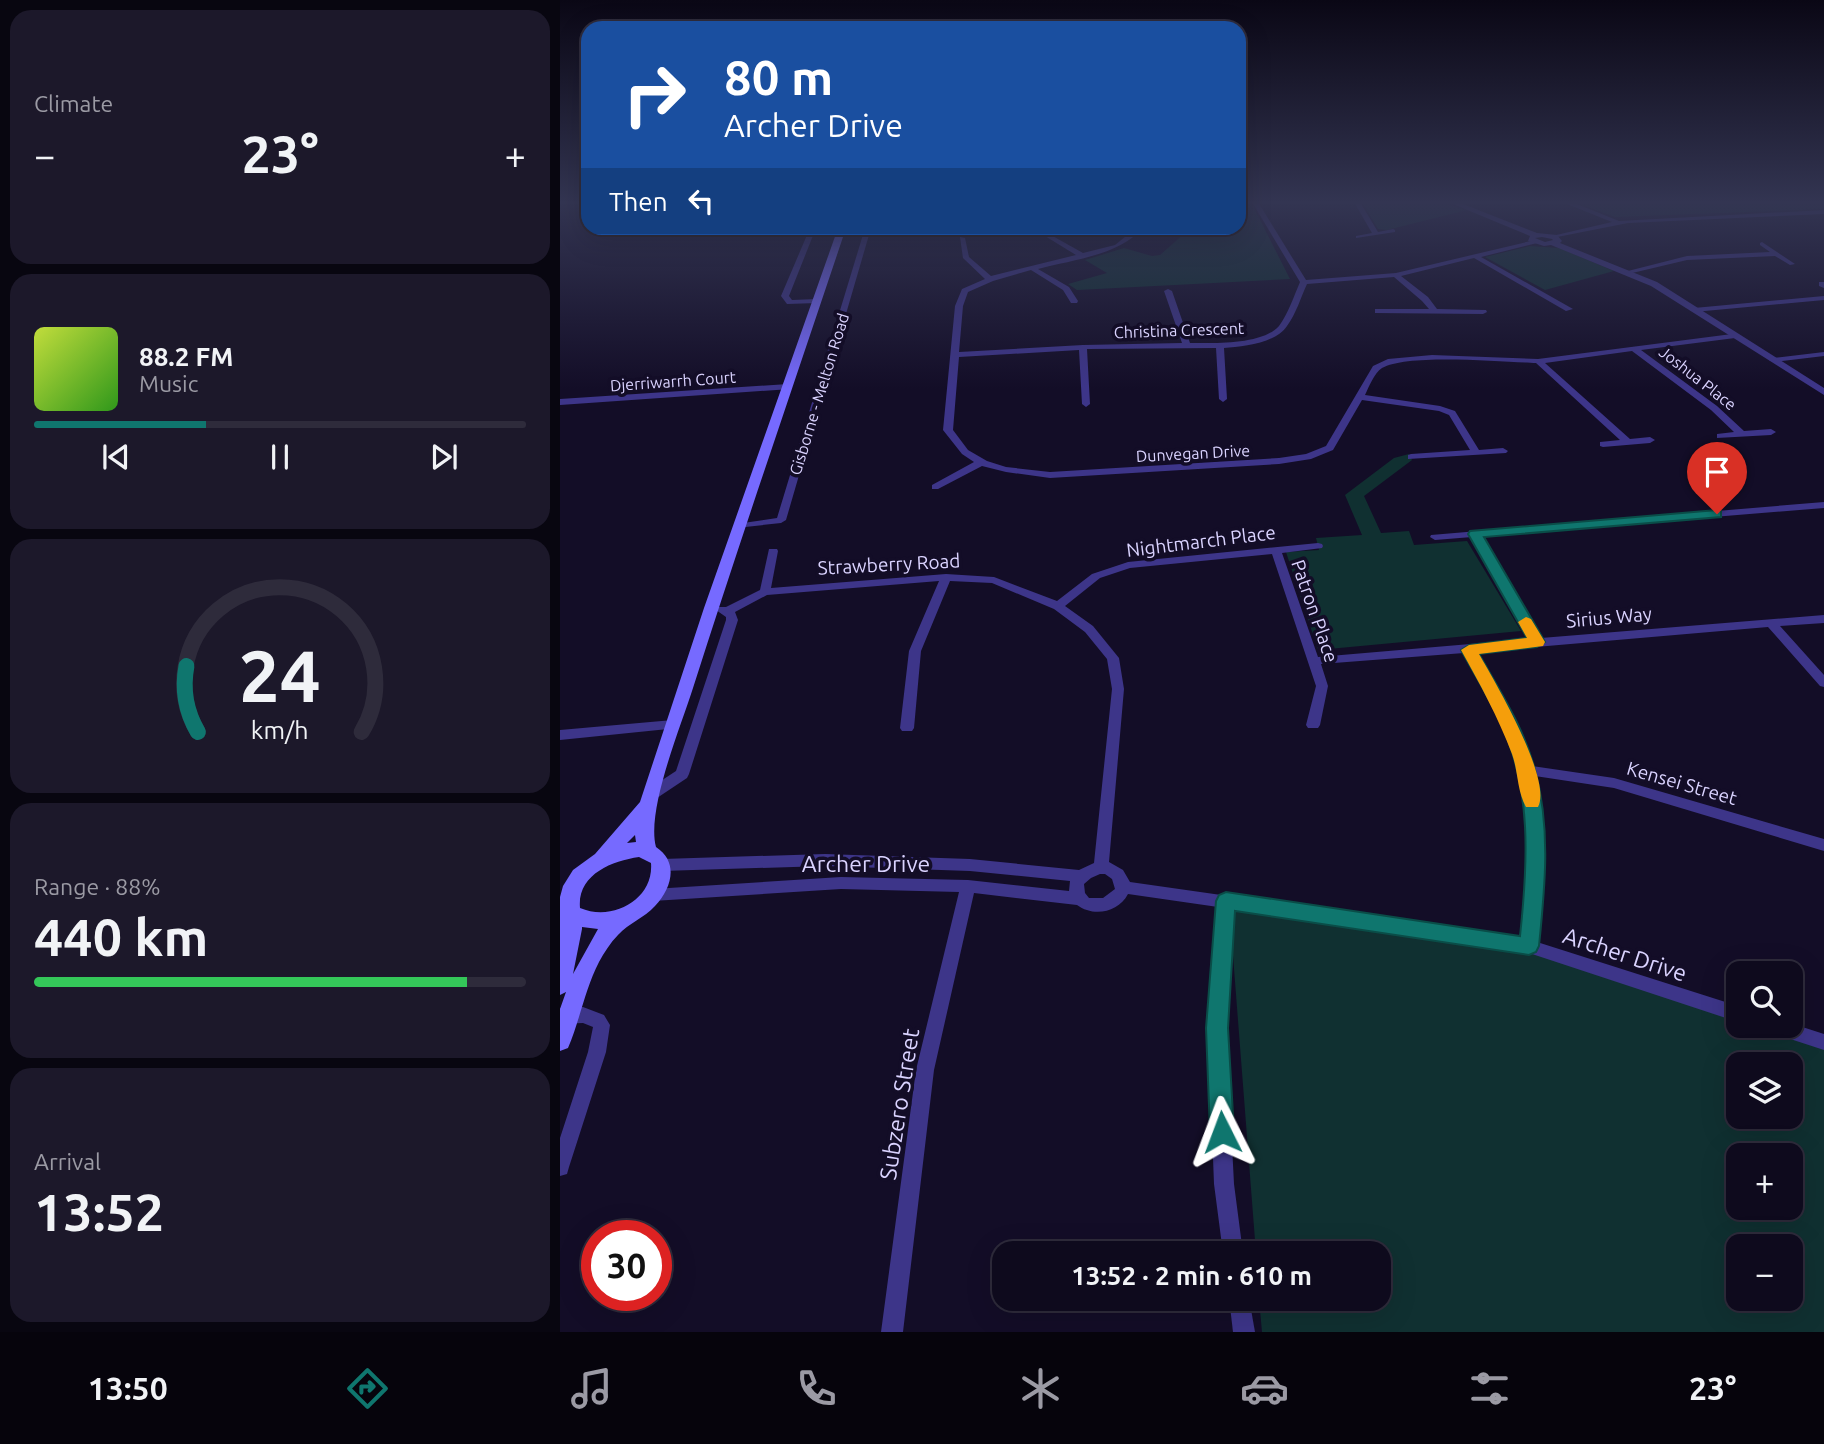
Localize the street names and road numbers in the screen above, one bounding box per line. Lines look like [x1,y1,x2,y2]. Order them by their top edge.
street label: Gisborne - Melton Road [786,311,852,477]
street label: Christina Crescent [1114,319,1245,341]
street label: Joshua Place [1656,342,1740,414]
street label: Djerriwarrh Court [609,368,737,394]
street label: Dunvegan Drive [1136,441,1250,465]
street label: Nightmarch Place [1125,521,1277,561]
street label: Strawberry Road [817,549,961,579]
street label: Patron Place [1287,557,1343,665]
street label: Sirius Way [1565,602,1653,632]
street label: Kensei Street [1624,757,1740,809]
street label: Archer Drive [802,851,930,876]
street label: Archer Drive [1560,922,1690,986]
street label: Subzero Street [875,1026,923,1182]

